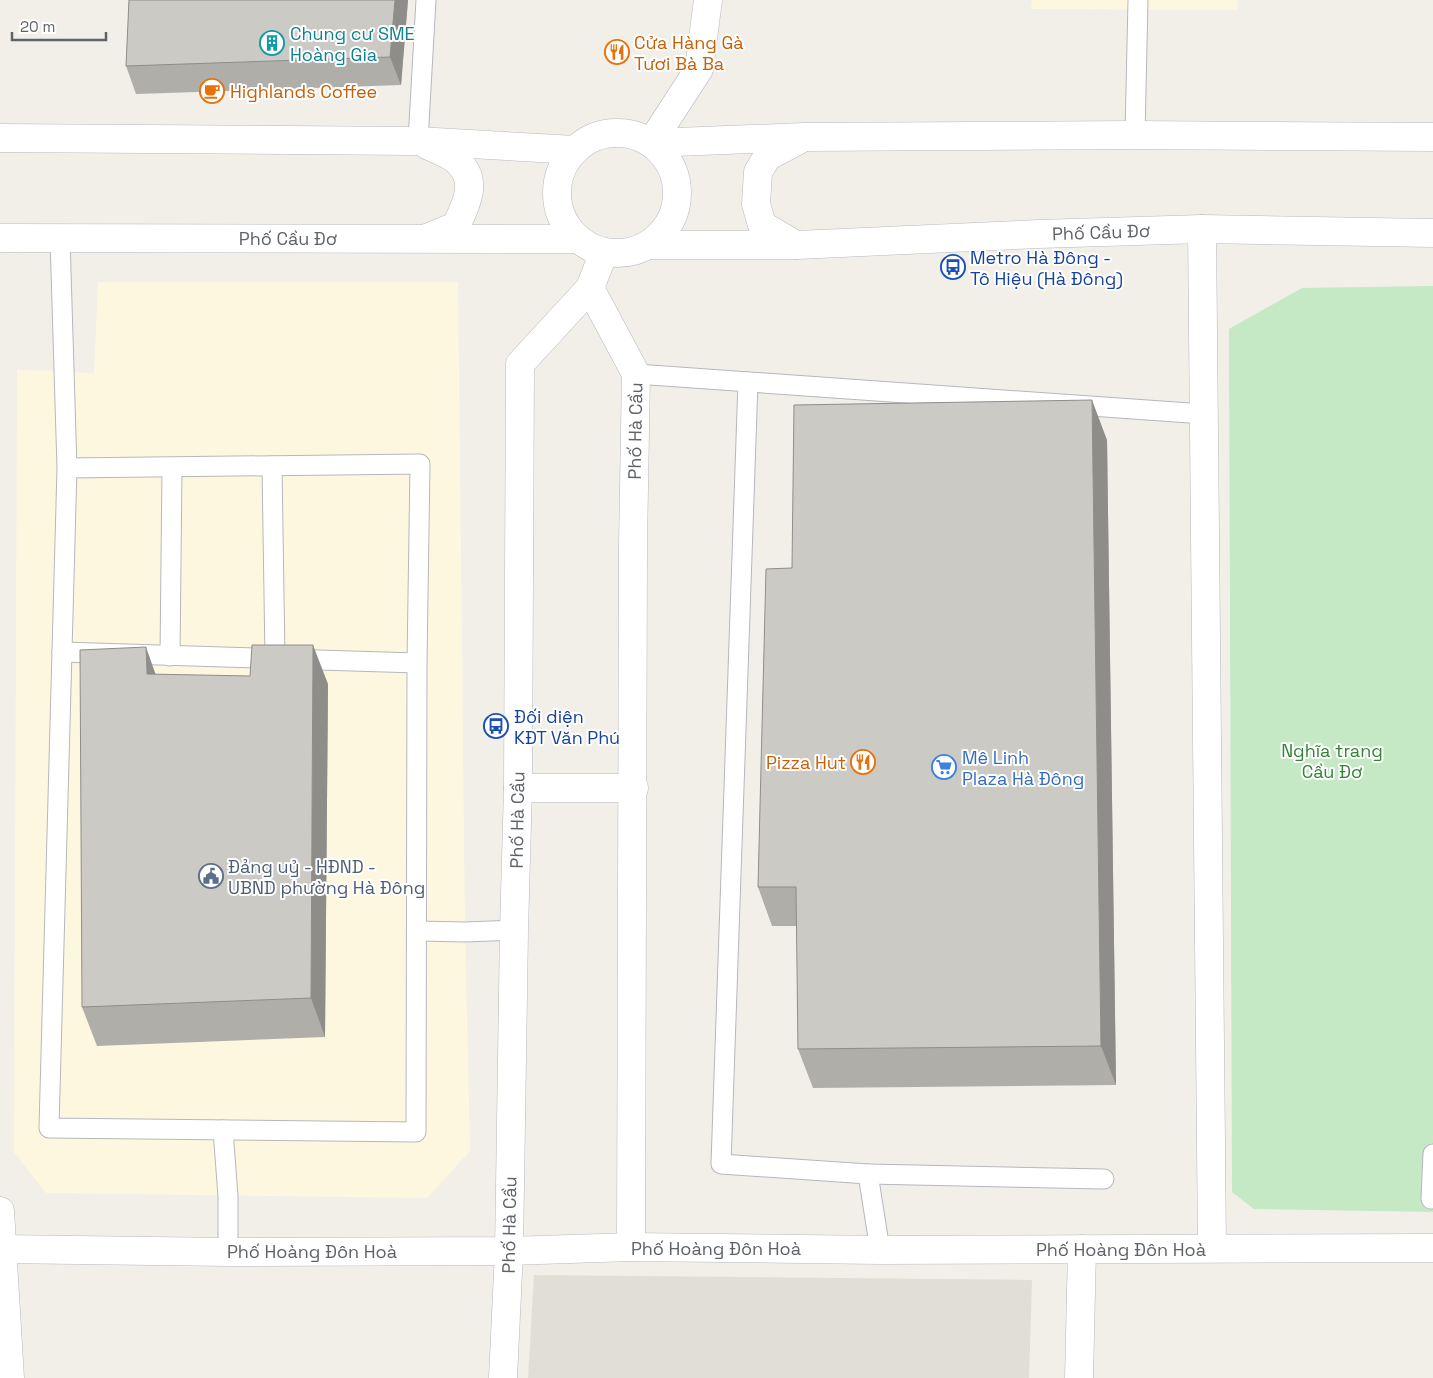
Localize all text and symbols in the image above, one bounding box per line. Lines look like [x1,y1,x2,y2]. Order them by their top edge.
scale bar [12,10,106,42]
text: 20 m [20,17,55,36]
place label: Chung cư SME Hoàng Gia [290,22,415,66]
building icon: Chung cư SME Hoàng Gia [259,30,285,56]
place label: Cửa Hàng Gà Tươi Bà Ba [634,31,744,75]
restaurant icon: Cửa Hàng Gà Tươi Bà Ba [604,39,630,65]
cafe icon: Highlands Coffee [199,78,225,104]
place label: Highlands Coffee [230,80,377,103]
street label: Phố Cầu Đơ [1051,219,1151,245]
street label: Phố Cầu Đơ [239,227,337,250]
place label: Metro Hà Đông - Tô Hiệu (Hà Đông) [970,246,1123,290]
bus stop icon: Metro Hà Đông - Tô Hiệu (Hà Đông) [940,254,966,280]
street label: Phố Hà Cầu [623,382,647,480]
place label: Đối diện KĐT Văn Phú [514,705,620,749]
bus stop icon: Đối diện KĐT Văn Phú [483,713,509,739]
park label: Nghĩa trang Cầu Đơ [1281,739,1383,783]
place label: Mê Linh Plaza Hà Đông [962,746,1084,790]
restaurant icon: Pizza Hut [850,749,876,775]
place label: Pizza Hut [766,751,846,774]
supermarket icon: Mê Linh Plaza Hà Đông [931,754,957,780]
street label: Phố Hà Cầu [505,771,529,869]
place label: Đảng uỷ - HĐND - UBND phường Hà Đông [228,855,425,899]
public building icon: Đảng uỷ - HĐND - UBND phường Hà Đông [198,863,224,889]
street label: Phố Hà Cầu [497,1176,521,1274]
street label: Phố Hoàng Đôn Hoà [631,1237,801,1260]
street label: Phố Hoàng Đôn Hoà [1036,1238,1206,1261]
street label: Phố Hoàng Đôn Hoà [227,1240,397,1263]

